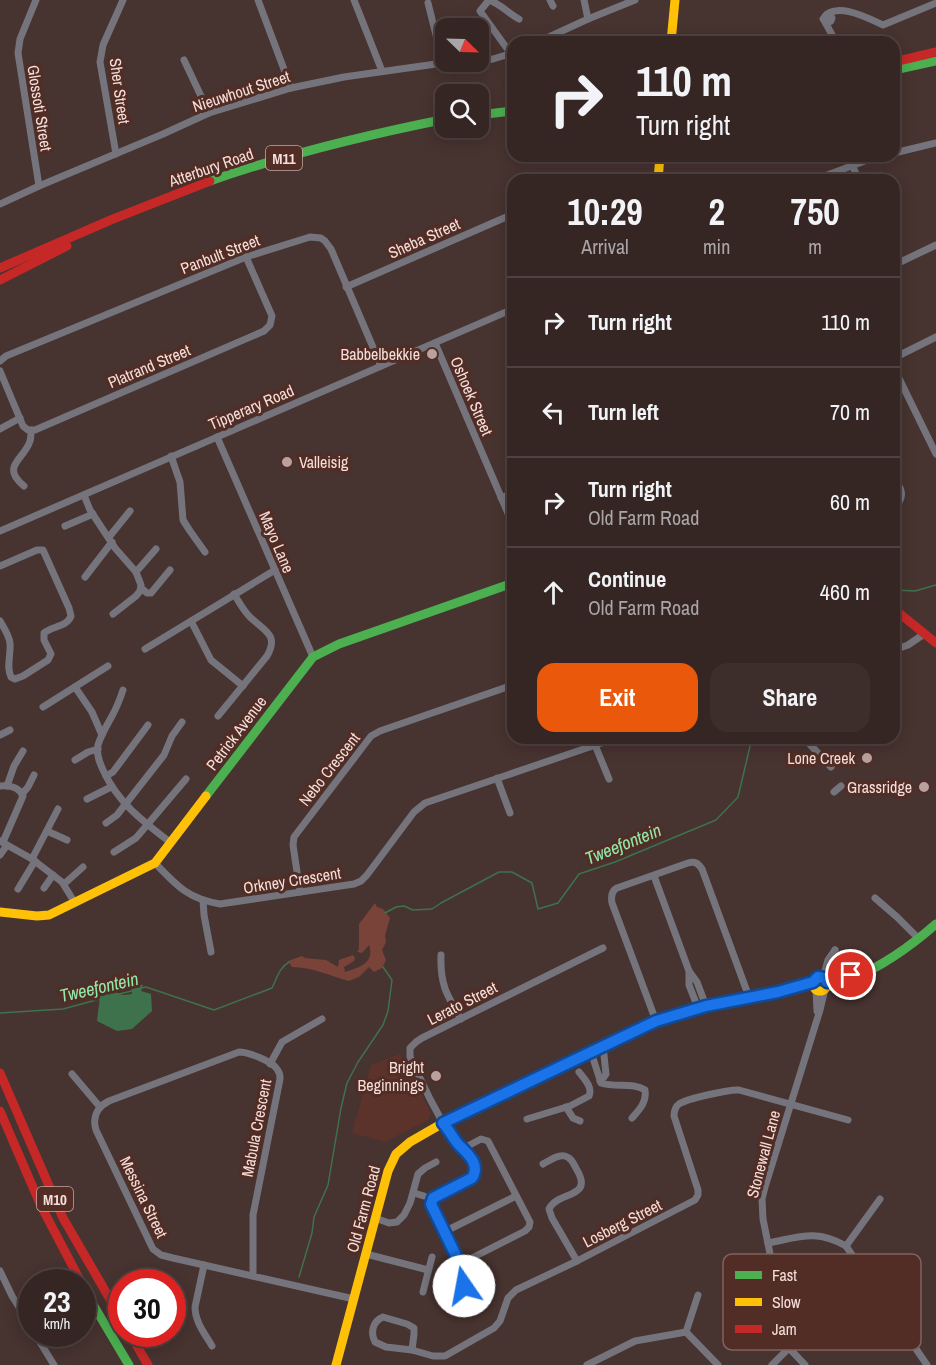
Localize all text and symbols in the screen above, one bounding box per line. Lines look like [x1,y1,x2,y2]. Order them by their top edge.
north arrow [435,18,489,72]
map controls [435,18,489,138]
text: 110 m [636,53,732,109]
street label: Sher Street [104,57,136,126]
icon: right [537,60,615,138]
street label: Glossoti Street [22,63,58,153]
street label: Nieuwhout Street [189,65,293,117]
button: search [435,84,489,138]
text: Turn right [636,107,730,143]
street label: Atterbury Road [165,142,256,192]
road number: M11 [266,146,302,170]
text: 10:29 [567,188,643,236]
text: 2 [708,188,725,236]
text: 750 [791,188,840,236]
street label: Sheba Street [385,212,464,264]
street label: Panbult Street [177,229,263,279]
text: Arrival [581,233,629,260]
text: min [703,233,730,260]
text: m [808,233,822,260]
icon: right [537,306,570,339]
text: Turn right [588,307,672,337]
text: 110 m [821,307,870,337]
street label: Platrand Street [104,339,194,393]
place label: Babbelbekkie [340,343,420,365]
marker: Babbelbekkie [425,347,439,361]
street label: Oshoek Street [445,353,499,439]
street label: Tipperary Road [205,379,297,435]
icon: left [537,396,570,429]
text: Turn left [588,397,659,427]
text: 70 m [830,397,870,427]
place label: Valleisig [299,451,349,473]
marker: Valleisig [280,455,294,469]
text: Turn right [588,474,672,504]
icon: right [537,486,570,519]
text: 60 m [830,487,870,517]
text: Old Farm Road [588,504,699,531]
street label: Mayo Lane [254,508,300,576]
text: Continue [588,564,666,594]
icon: ahead [537,576,570,609]
text: 460 m [820,577,870,607]
text: Old Farm Road [588,594,699,621]
button: Exit [537,663,698,732]
button: Share [710,663,870,732]
street label: Petrick Avenue [201,691,271,775]
street label: Nebo Crescent [293,727,365,810]
place label: Lone Creek [787,747,855,769]
marker: Lone Creek [860,751,874,765]
place label: Grassridge [847,776,912,798]
marker: Grassridge [917,780,931,794]
water label: Tweefontein [581,817,665,871]
street label: Orkney Crescent [242,861,343,899]
pin [825,949,876,1000]
icon: arrive [834,958,867,991]
water label: Tweefontein [57,966,141,1008]
street label: Lerato Street [423,976,501,1030]
place label: Bright Beginnings [358,1056,424,1096]
marker: Bright Beginnings [429,1069,443,1083]
street label: Mabula Crescent [236,1077,276,1179]
street label: Stonewall Lane [741,1108,785,1200]
street label: Messina Street [115,1153,173,1242]
street label: Old Farm Road [341,1163,385,1255]
road number: M10 [37,1187,73,1211]
street label: Losberg Street [579,1194,666,1252]
position arrow [432,1254,496,1318]
legend [723,1254,921,1350]
text: Fast [772,1264,797,1286]
speed limit sign: 30 [108,1269,186,1347]
text: 23 [43,1281,71,1321]
text: Slow [772,1291,801,1313]
text: km/h [44,1313,70,1334]
text: Jam [772,1318,797,1340]

